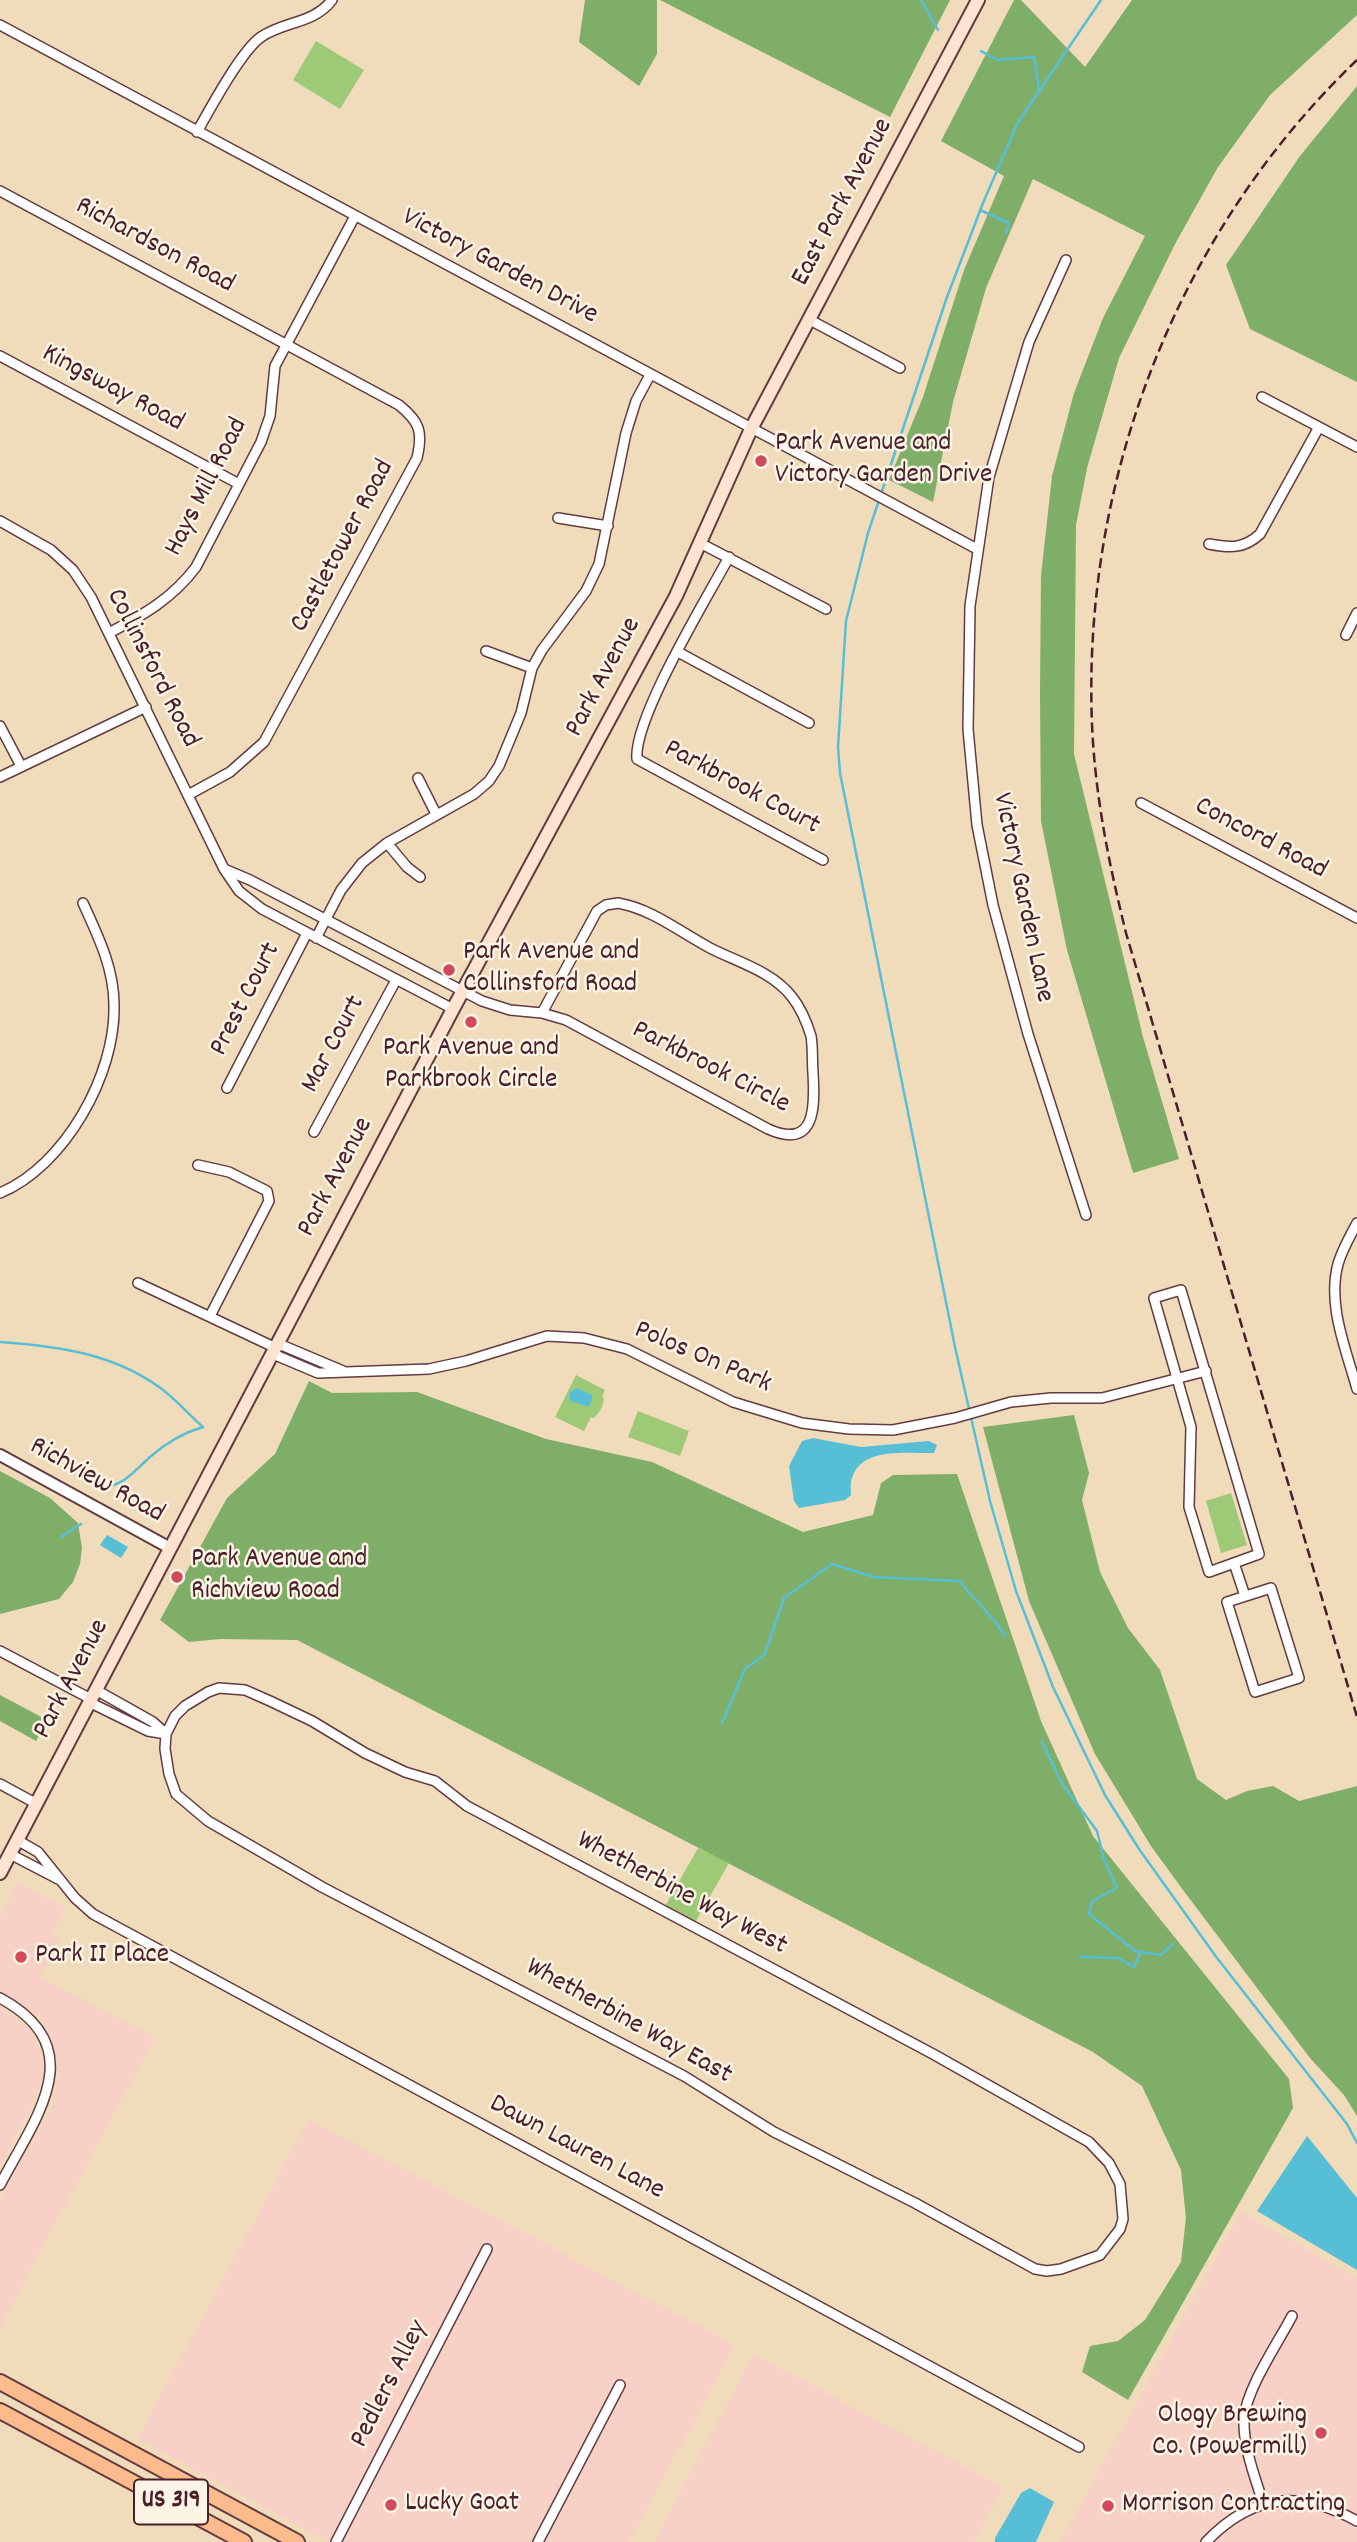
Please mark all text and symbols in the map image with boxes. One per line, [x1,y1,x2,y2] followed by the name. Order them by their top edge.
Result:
[786,113,902,293] street label: East Park Avenue
[69,191,239,303] street label: Richardson Road
[395,202,603,334] street label: Victory Garden Drive
[35,338,189,442] street label: Kingsway Road
[159,413,257,563] street label: Hays Mill Road
[775,428,992,494] place label: Park Avenue and Victory Garden Drive
[753,453,769,469] marker: Park Avenue and Victory Garden Drive
[284,455,404,639] street label: Castletower Road
[97,584,205,754] street label: Collinsford Road
[559,612,651,744] street label: Park Avenue
[657,734,825,844] street label: Parkbrook Court
[982,790,1060,1006] street label: Victory Garden Lane
[1188,791,1332,889] street label: Concord Road
[463,937,639,1003] place label: Park Avenue and Collinsford Road
[204,938,290,1062] street label: Prest Court
[441,962,457,978] marker: Park Avenue and Collinsford Road
[295,991,375,1099] street label: Mar Court
[463,1014,479,1030] marker: Park Avenue and Parkbrook Circle
[625,1015,795,1123] street label: Parkbrook Circle
[383,1033,559,1099] place label: Park Avenue and Parkbrook Circle
[291,1112,383,1244] street label: Park Avenue
[628,1315,776,1403] street label: Polos On Park
[23,1431,169,1533] street label: Richview Road
[191,1544,367,1610] place label: Park Avenue and Richview Road
[169,1569,185,1585] marker: Park Avenue and Richview Road
[27,1614,119,1746] street label: Park Avenue
[570,1825,792,1965] street label: Whetherbine Way West
[35,1940,169,1974] place label: Park II Place
[13,1949,29,1965] marker: Park II Place
[519,1952,737,2094] street label: Whetherbine Way East
[483,2089,669,2209] street label: Dawn Lauren Lane
[345,2316,437,2454] street label: Pedlers Alley
[1152,2400,1307,2466] place label: Ology Brewing Co. (Powermill)
[1313,2425,1329,2441] marker: Ology Brewing Co. (Powermill)
[134,2480,208,2524] road number: US 319
[405,2488,519,2522] place label: Lucky Goat
[1122,2489,1345,2523] place label: Morrison Contracting
[383,2497,399,2513] marker: Lucky Goat
[1100,2498,1116,2514] marker: Morrison Contracting

